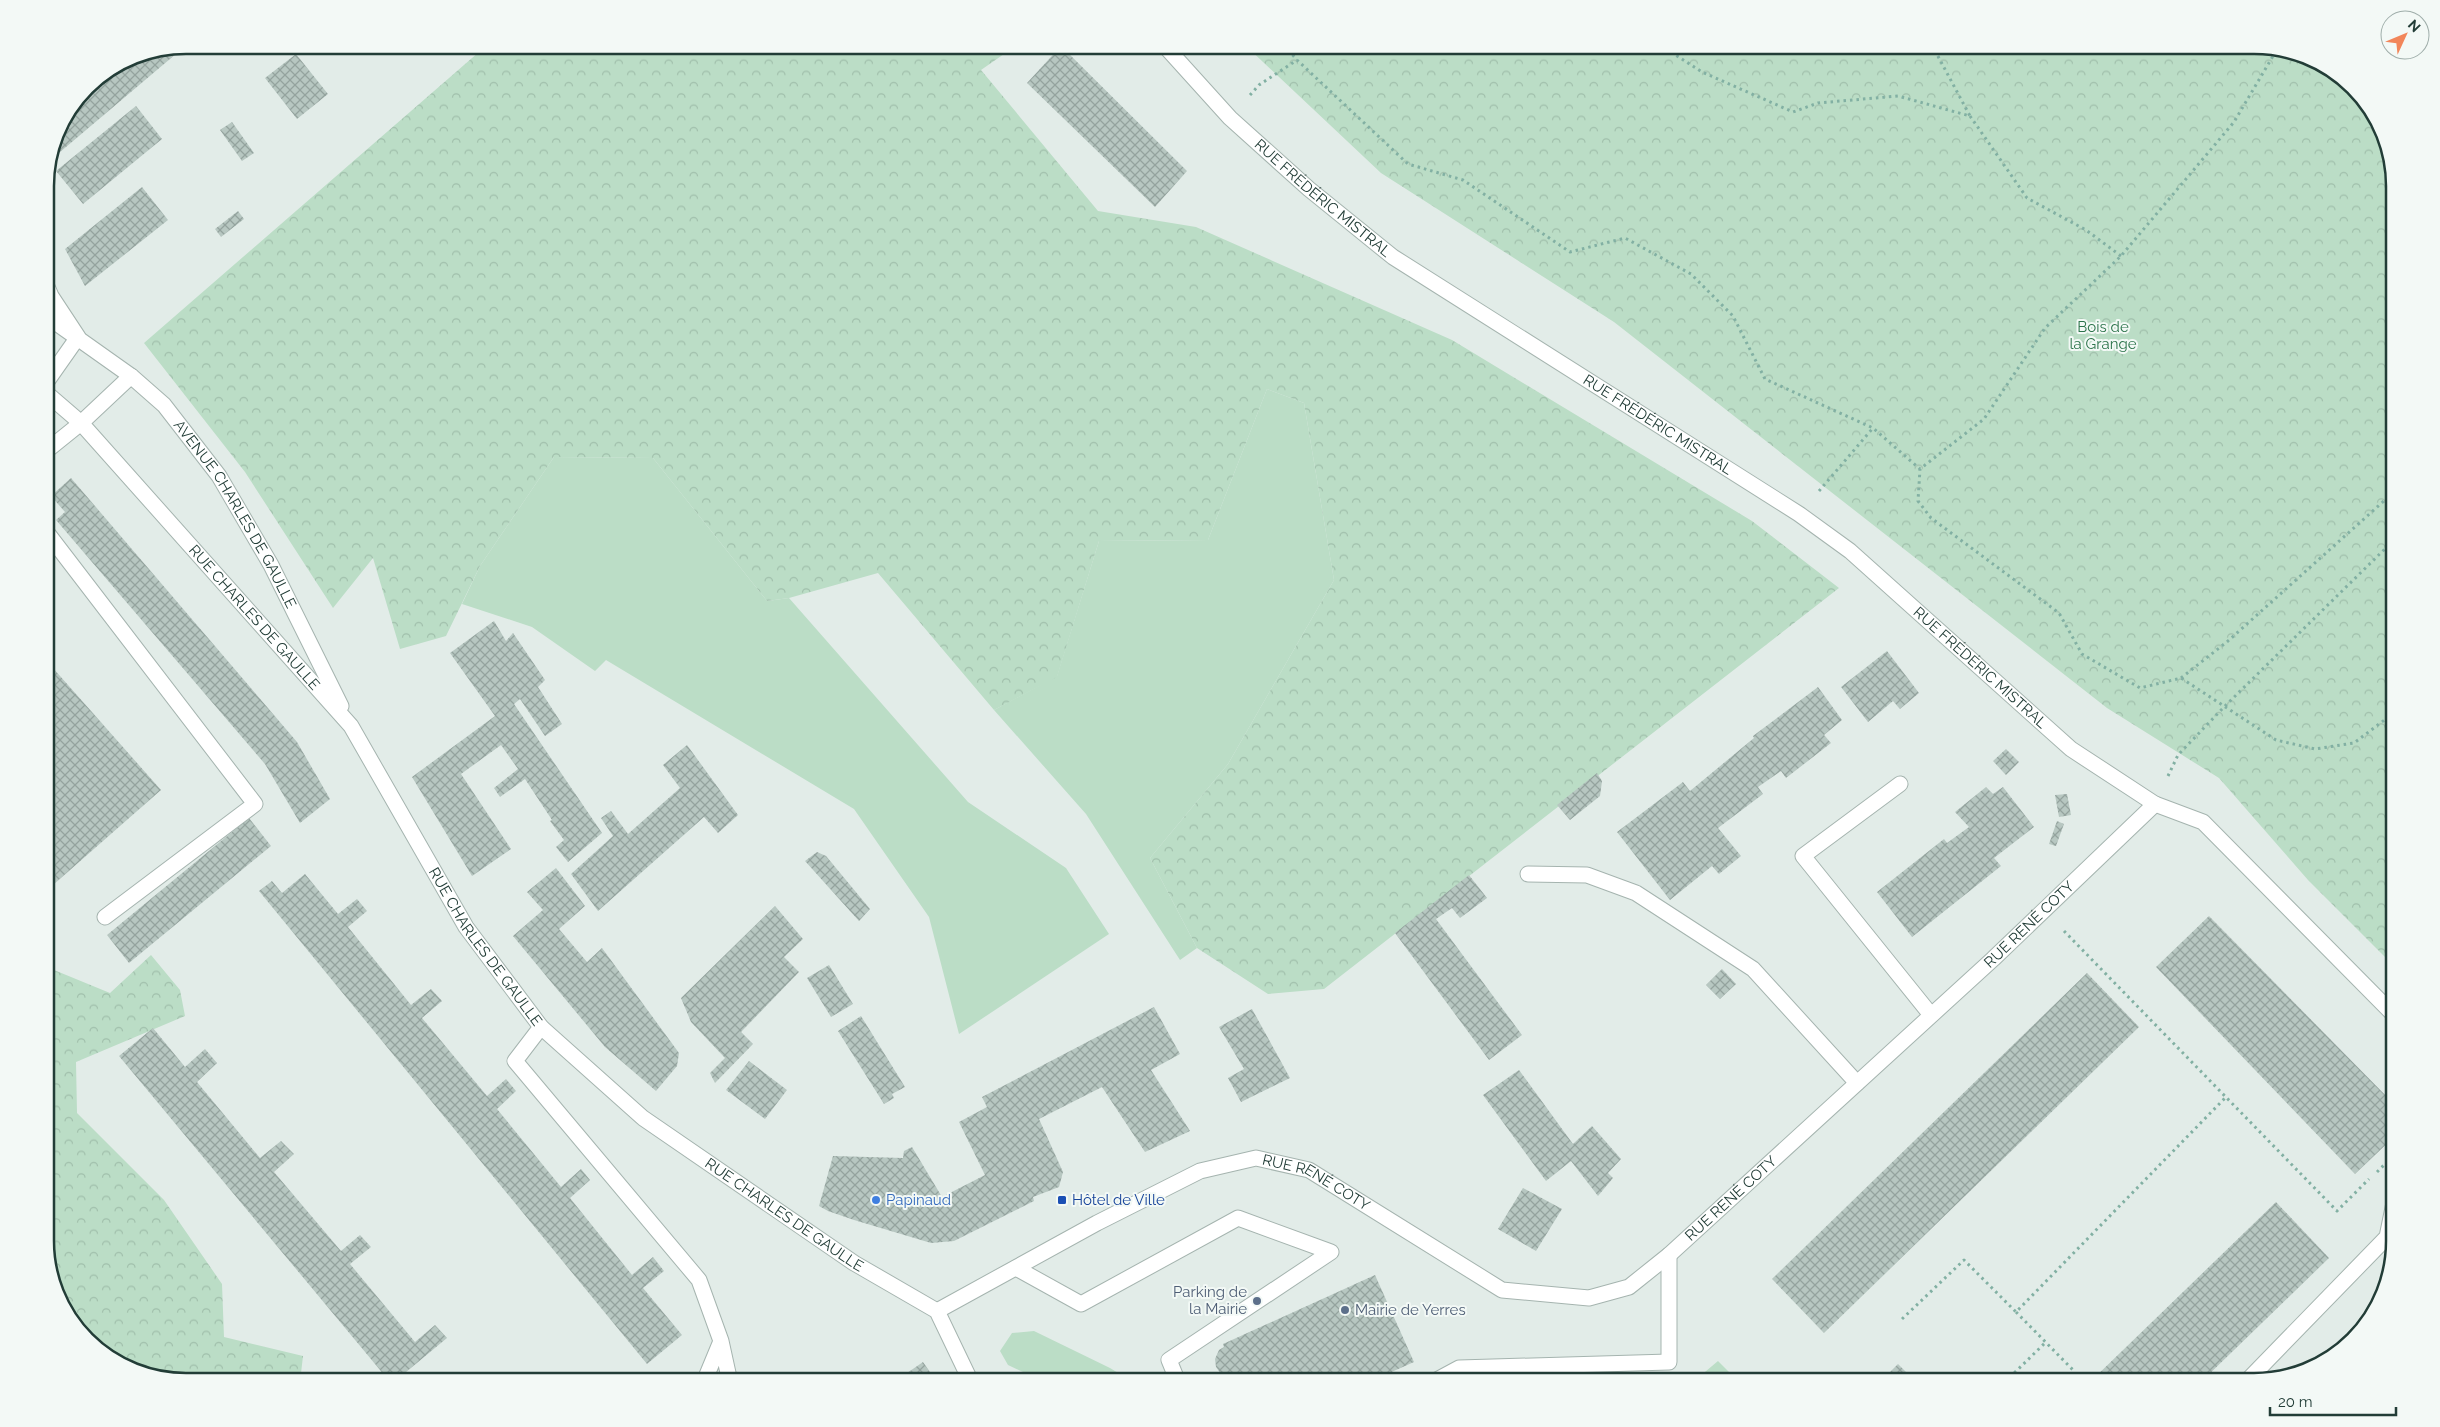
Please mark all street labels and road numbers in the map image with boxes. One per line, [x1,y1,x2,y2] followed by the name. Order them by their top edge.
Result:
[1251,135,1395,261] street label: RUE FRÉDÉRIC MISTRAL
[1580,371,1736,479] street label: RUE FRÉDÉRIC MISTRAL
[170,416,300,611] street label: AVENUE CHARLES DE GAULLE
[185,541,324,694] street label: RUE CHARLES DE GAULLE
[1910,603,2051,732] street label: RUE FRÉDÉRIC MISTRAL
[425,864,546,1029] street label: RUE CHARLES DE GAULLE
[1980,877,2078,972] street label: RUE RENÉ COTY
[1261,1151,1373,1215] street label: RUE RENÉ COTY
[1681,1152,1781,1245] street label: RUE RENÉ COTY
[702,1154,867,1276] street label: RUE CHARLES DE GAULLE

